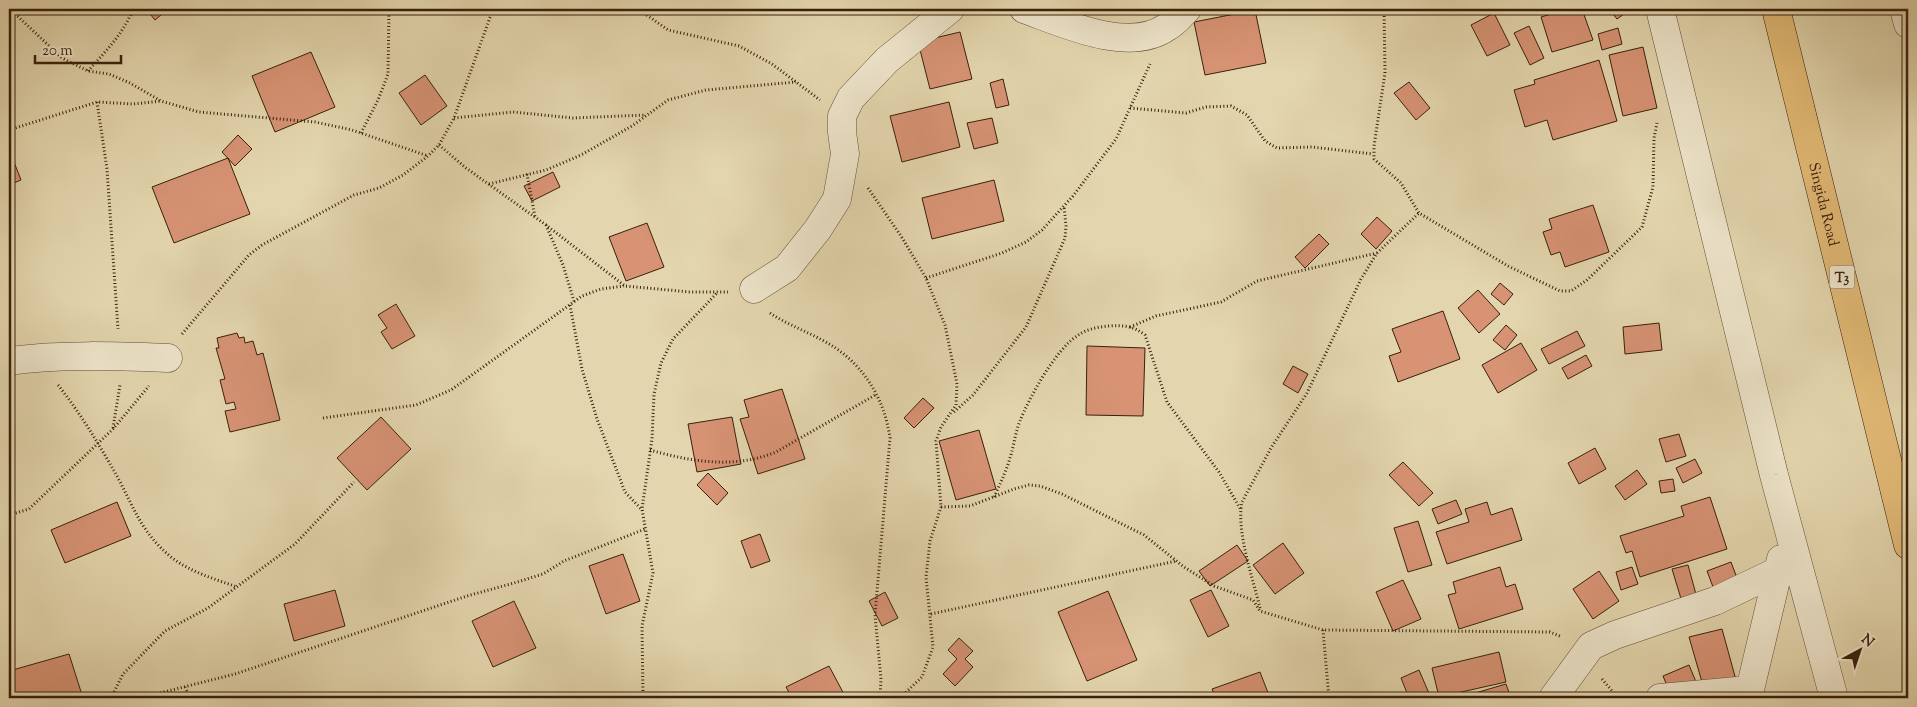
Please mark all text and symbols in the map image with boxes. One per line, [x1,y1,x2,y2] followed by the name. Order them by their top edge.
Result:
[35,32,121,64] scale bar
[42,41,73,62] text: 20 m
[1802,160,1843,249] street label: Singida Road
[1830,266,1854,288] road number: T3
[1834,624,1884,674] north arrow
[1856,630,1878,653] text: N

